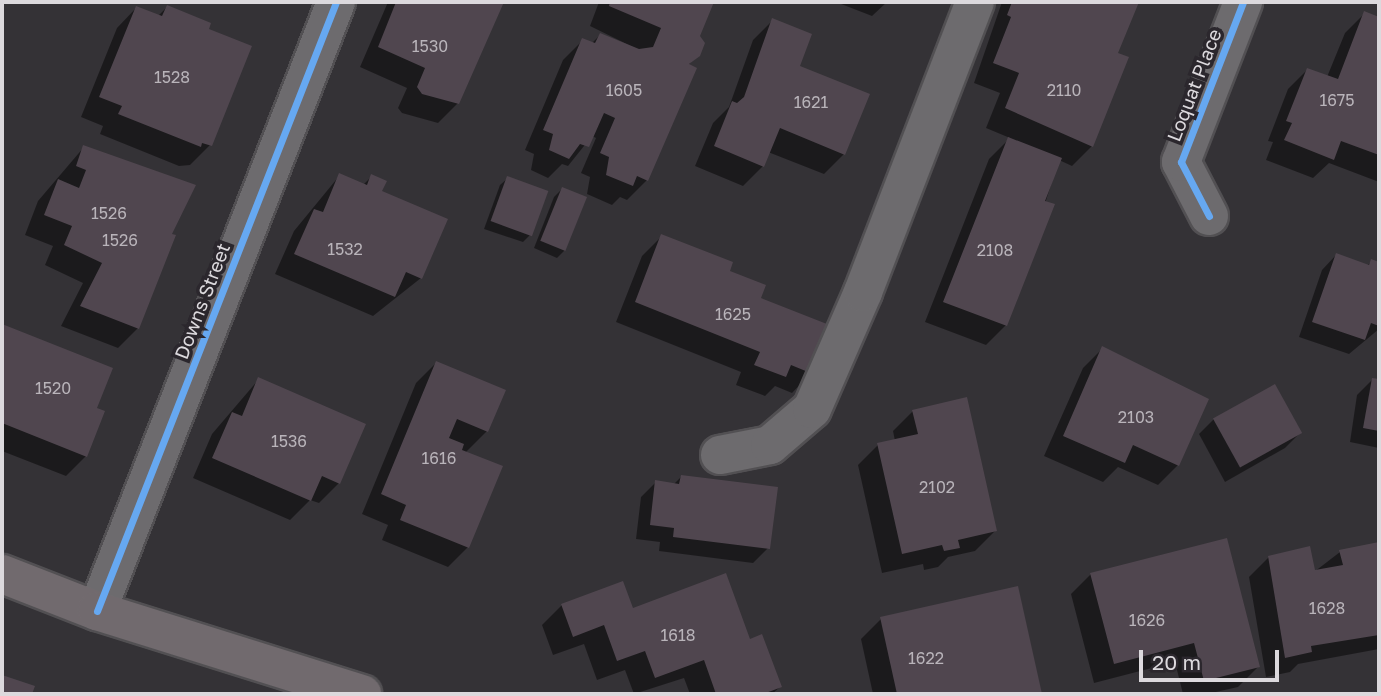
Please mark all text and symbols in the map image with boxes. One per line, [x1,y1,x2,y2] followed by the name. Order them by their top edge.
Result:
[1162,25,1226,145] street label: Loquat Place
[412,36,448,56] house number: 1530
[154,67,190,87] house number: 1528
[606,80,642,100] house number: 1605
[1047,80,1081,100] house number: 2110
[1319,90,1355,110] house number: 1675
[794,92,828,112] house number: 1621
[91,203,127,223] house number: 1526
[102,230,138,250] house number: 1526
[327,239,363,259] house number: 1532
[169,240,235,362] street label: Downs Street
[977,240,1013,260] house number: 2108
[715,304,751,324] house number: 1625
[35,378,71,398] house number: 1520
[1118,407,1154,427] house number: 2103
[271,431,307,451] house number: 1536
[422,448,456,468] house number: 1616
[919,477,955,497] house number: 2102
[1309,598,1345,618] house number: 1628
[1129,610,1165,630] house number: 1626
[661,625,695,645] house number: 1618
[1143,636,1283,680] scale bar
[908,648,944,668] house number: 1622
[1152,649,1201,675] text: 20 m

